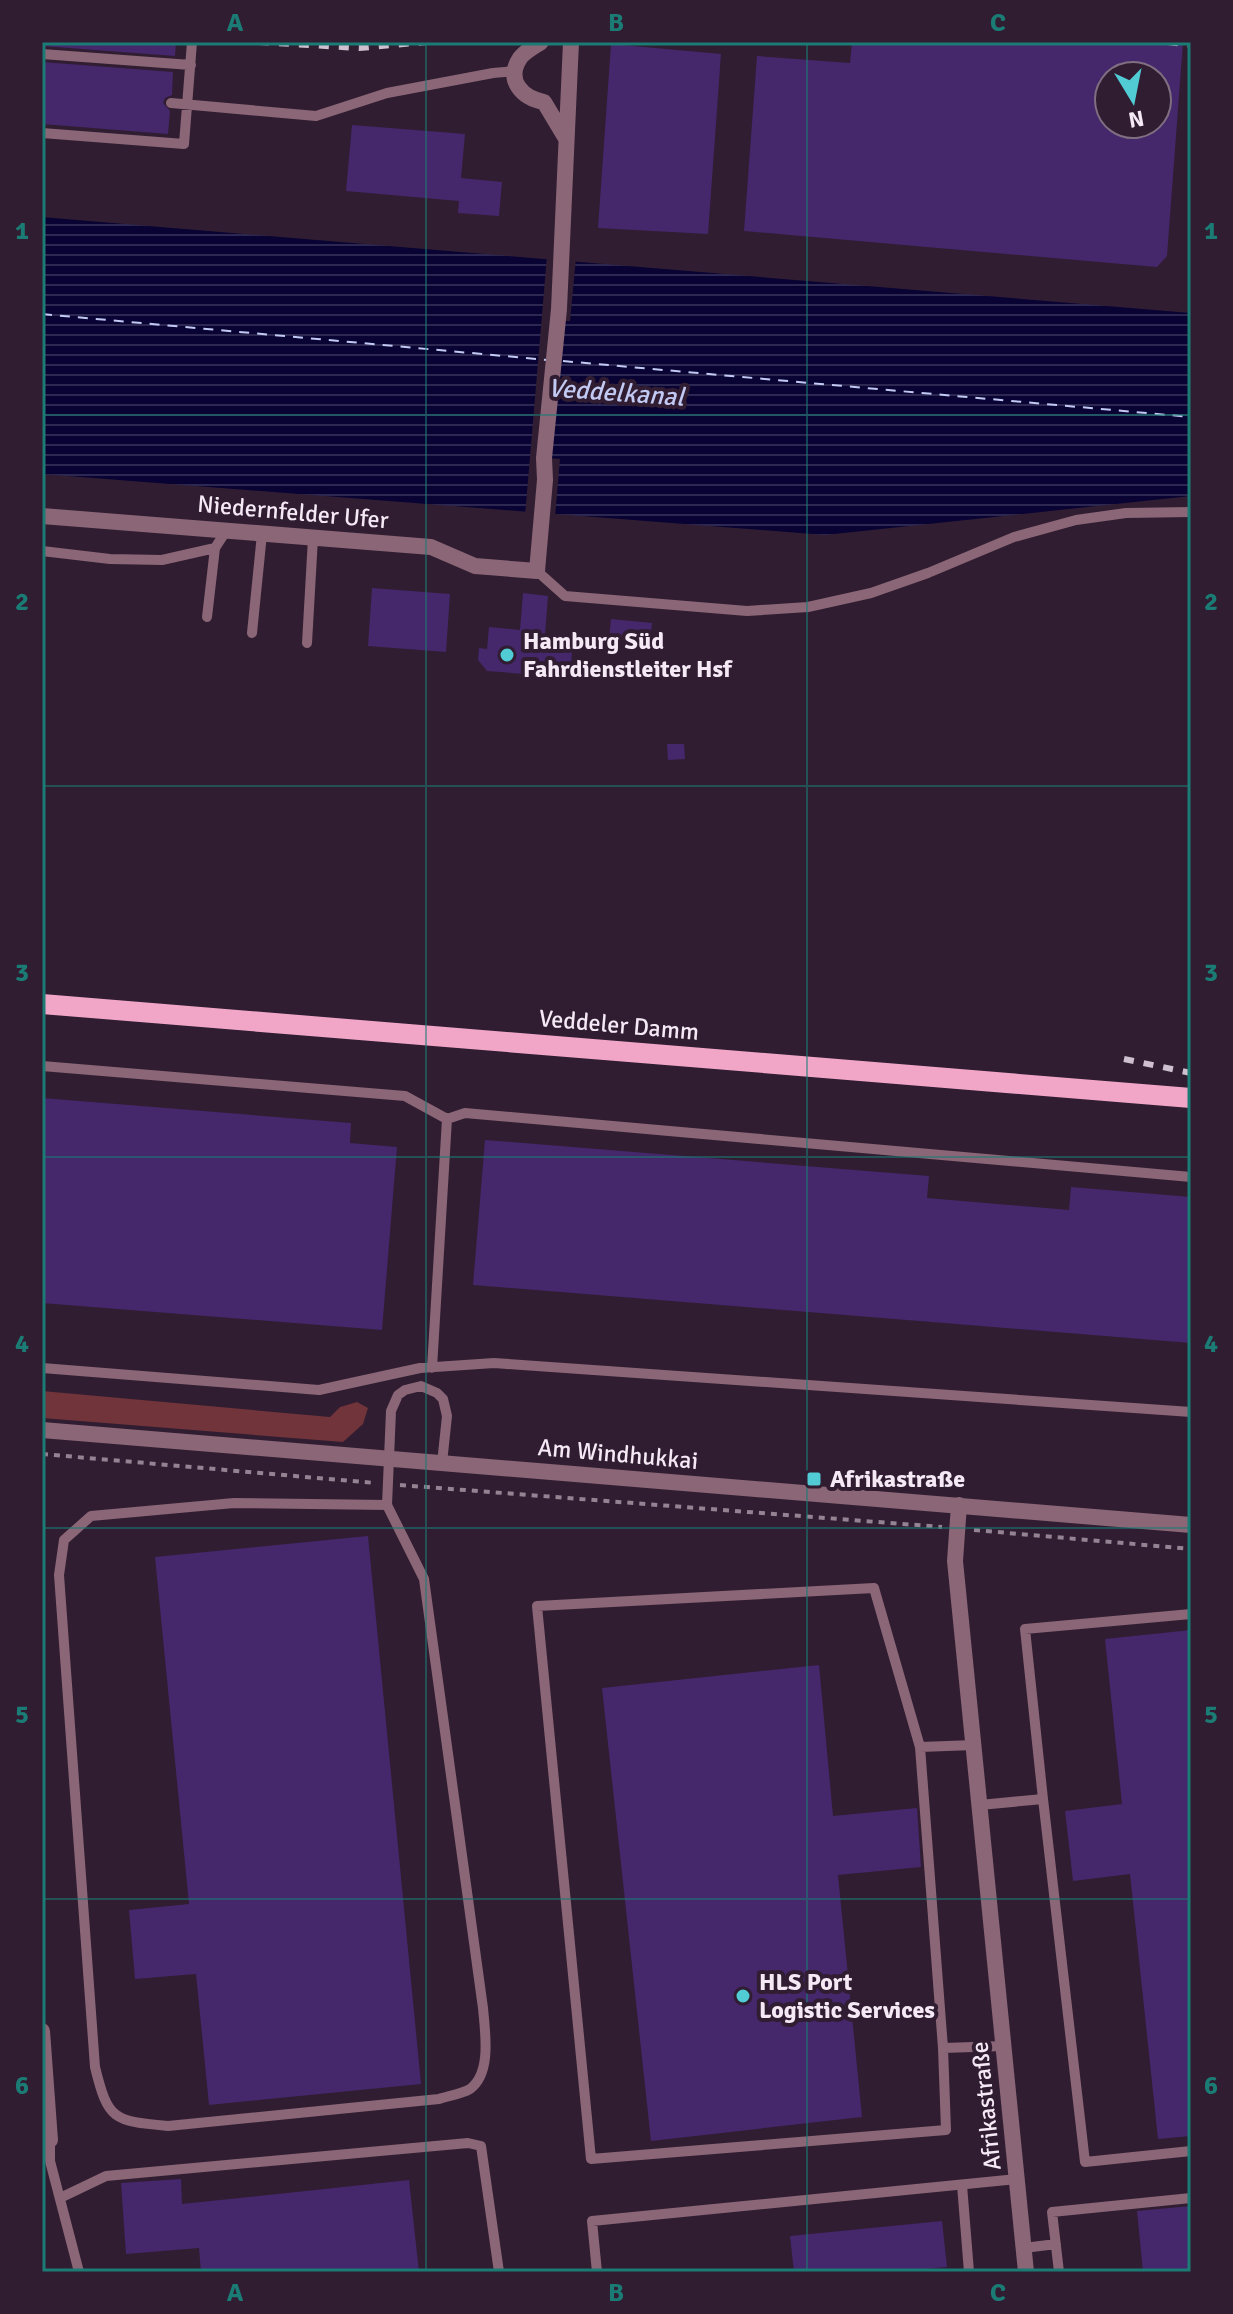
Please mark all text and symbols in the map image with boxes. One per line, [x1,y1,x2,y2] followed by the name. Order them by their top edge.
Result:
[227,7,244,39] text: A
[608,7,624,39] text: B
[990,7,1006,39] text: C
[1093,60,1173,140] north arrow
[1127,105,1146,134] text: N
[15,215,29,247] text: 1
[1204,215,1218,247] text: 1
[547,372,687,414] water label: Veddelkanal
[196,489,390,535] street label: Niedernfelder Ufer
[15,586,29,618] text: 2
[1204,586,1218,618] text: 2
[523,626,733,684] place label: Hamburg Süd Fahrdienstleiter Hsf
[498,646,516,664] marker: Hamburg Süd Fahrdienstleiter Hsf
[15,957,29,989] text: 3
[1204,957,1218,989] text: 3
[538,1003,700,1047] street label: Veddeler Damm
[15,1328,29,1360] text: 4
[1204,1328,1218,1360] text: 4
[537,1432,699,1476] street label: Am Windhukkai
[830,1464,965,1494] place label: Afrikastraße
[805,1470,823,1488] marker: Afrikastraße
[15,1699,29,1731] text: 5
[1204,1699,1218,1731] text: 5
[759,1967,935,2025] place label: HLS Port Logistic Services
[734,1987,752,2005] marker: HLS Port Logistic Services
[964,2040,1008,2172] street label: Afrikastraße
[15,2070,29,2102] text: 6
[1204,2070,1218,2102] text: 6
[227,2277,244,2309] text: A
[608,2277,624,2309] text: B
[990,2277,1006,2309] text: C

